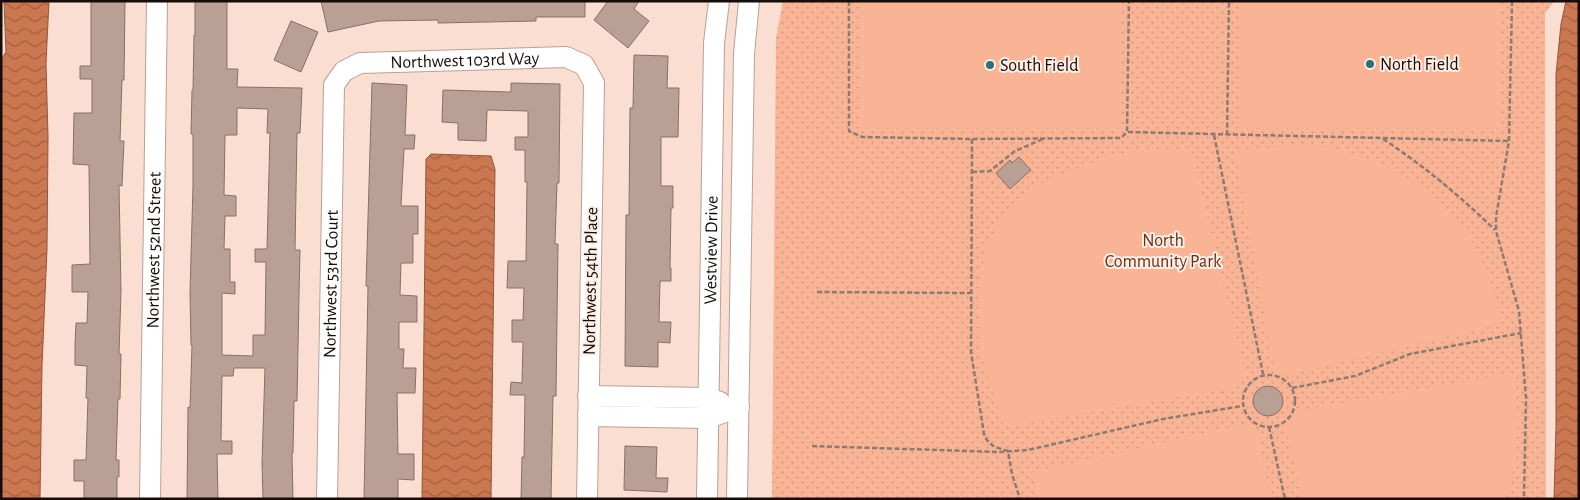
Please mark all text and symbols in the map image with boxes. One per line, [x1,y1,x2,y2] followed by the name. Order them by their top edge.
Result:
[390,50,540,72] street label: Northwest 103rd Way
[1380,56,1459,74] place label: North Field
[1000,57,1078,75] place label: South Field
[1364,58,1376,70] marker: North Field
[984,59,996,71] marker: South Field
[144,171,165,328] street label: Northwest 52nd Street
[702,195,722,305] street label: Westview Drive
[581,207,601,355] street label: Northwest 54th Place
[321,209,342,358] street label: Northwest 53rd Court
[1105,232,1222,271] park label: North Community Park

